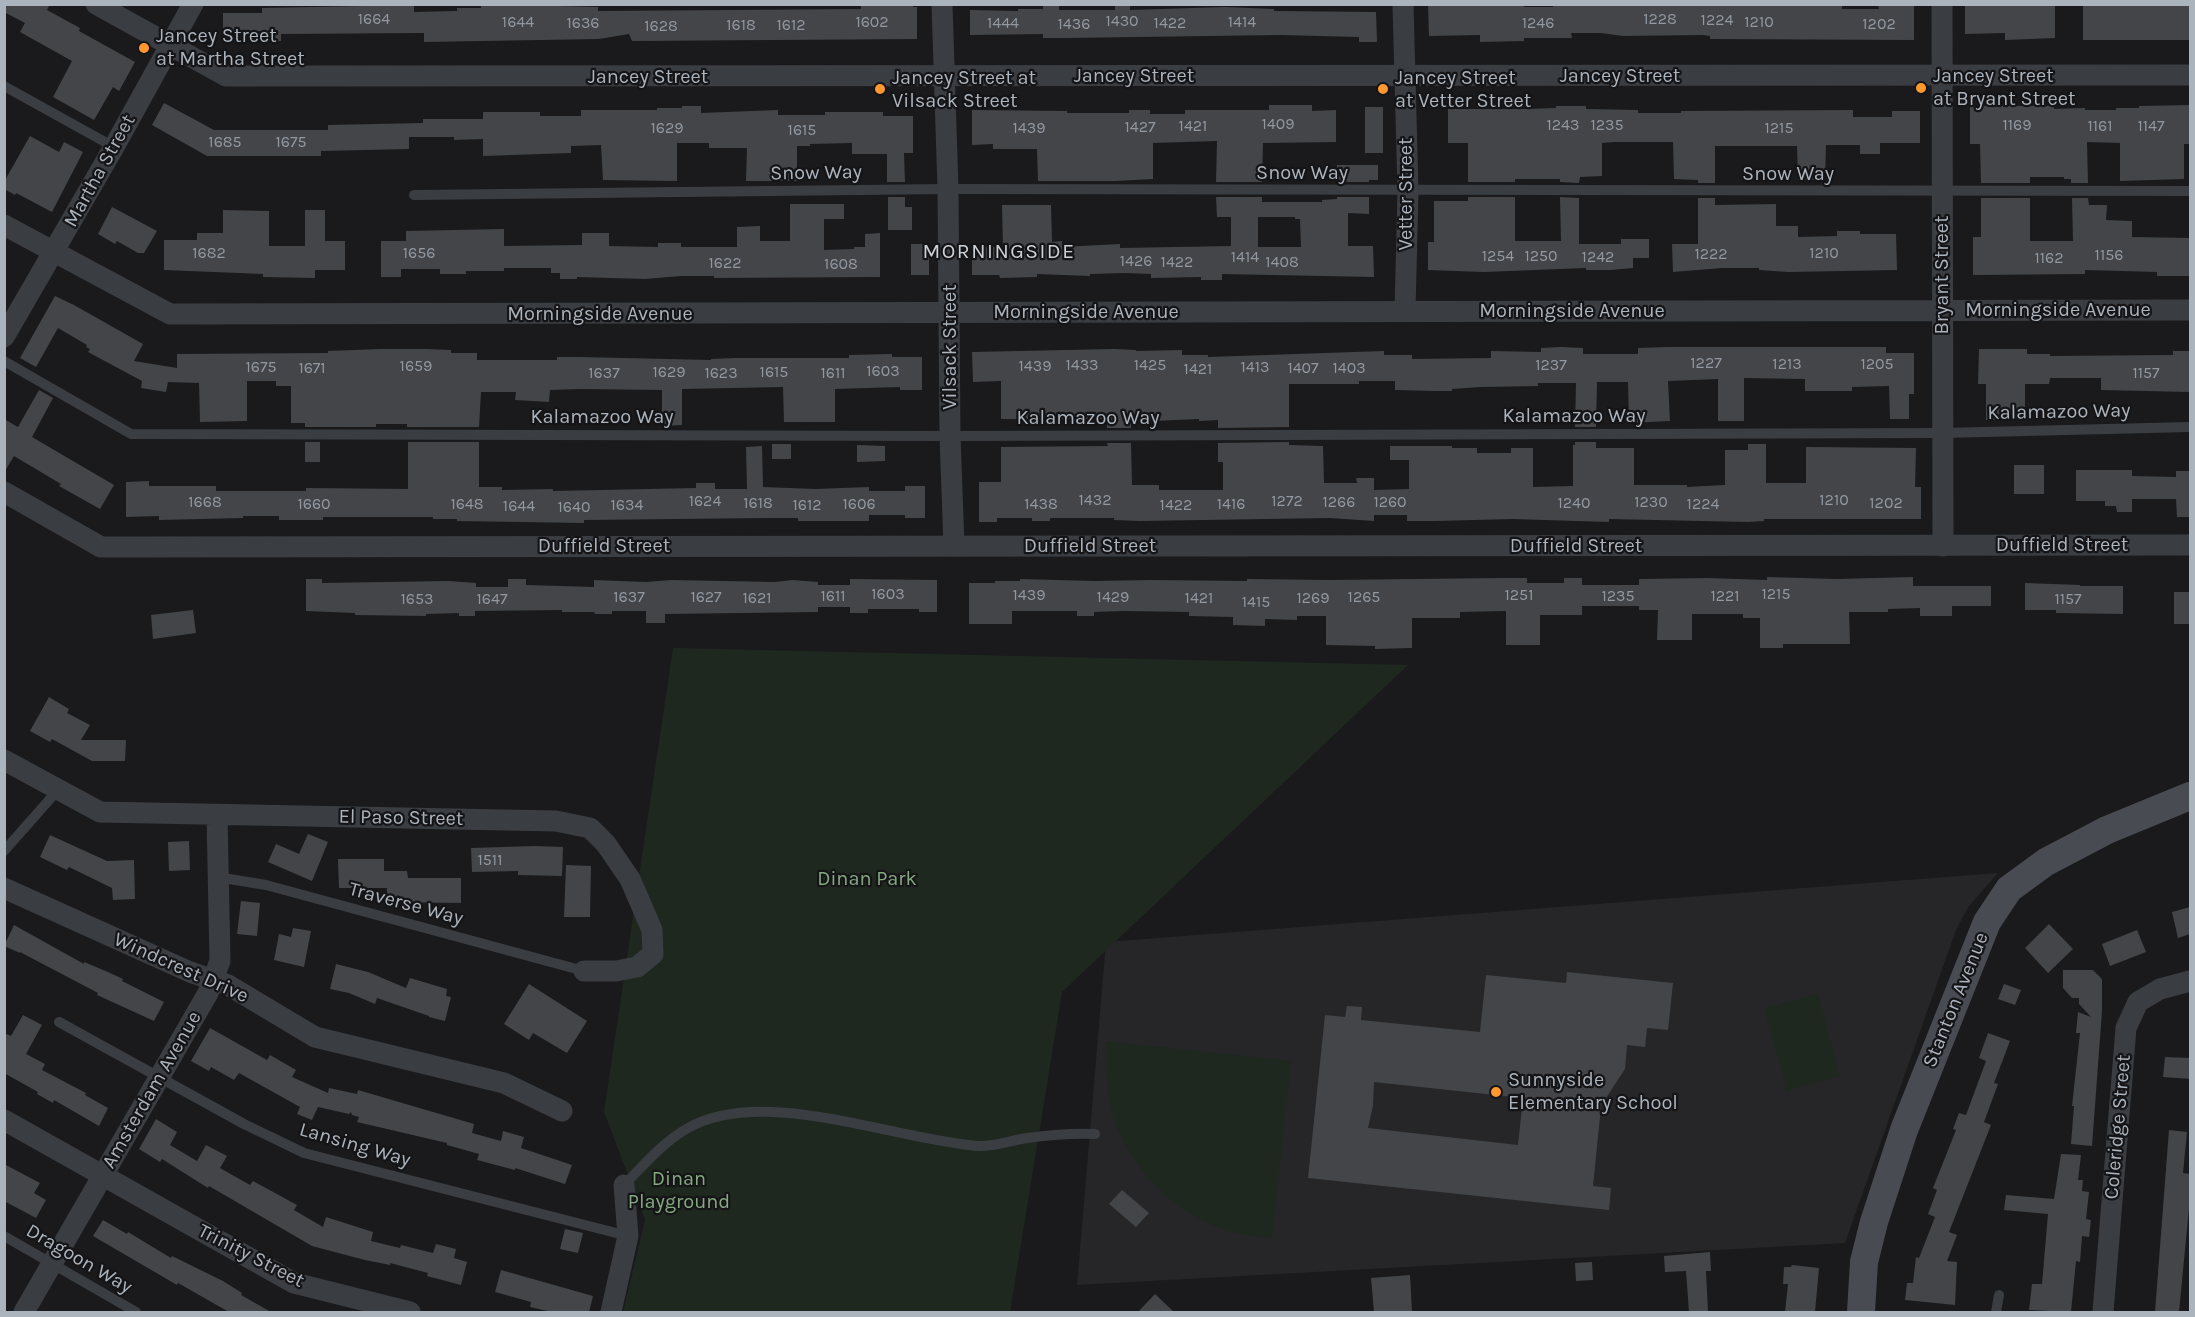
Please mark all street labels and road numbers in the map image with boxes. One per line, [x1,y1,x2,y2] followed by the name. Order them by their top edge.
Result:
[1074,64,1194,88] street label: Jancey Street
[1560,64,1680,88] street label: Jancey Street
[588,65,708,89] street label: Jancey Street
[59,110,141,232] street label: Martha Street
[1394,137,1418,251] street label: Vetter Street
[770,160,862,186] street label: Snow Way
[1256,161,1348,185] street label: Snow Way
[1742,162,1834,186] street label: Snow Way
[1930,215,1954,335] street label: Bryant Street
[938,284,962,410] street label: Vilsack Street
[1965,298,2151,322] street label: Morningside Avenue
[1479,299,1665,323] street label: Morningside Avenue
[993,300,1179,324] street label: Morningside Avenue
[507,302,693,326] street label: Morningside Avenue
[1987,399,2131,425] street label: Kalamazoo Way
[1502,404,1646,428] street label: Kalamazoo Way
[530,405,674,429] street label: Kalamazoo Way
[1016,406,1160,430] street label: Kalamazoo Way
[1996,533,2128,557] street label: Duffield Street
[538,534,670,558] street label: Duffield Street
[1024,534,1156,558] street label: Duffield Street
[1510,534,1642,558] street label: Duffield Street
[338,805,464,831] street label: El Paso Street
[346,877,466,931] street label: Traverse Way
[110,928,252,1008] street label: Windcrest Drive
[1918,929,1994,1071] street label: Stanton Avenue
[97,1007,207,1173] street label: Amsterdam Avenue
[2100,1054,2136,1200] street label: Coleridge Street
[297,1118,413,1172] street label: Lansing Way
[21,1219,137,1299] street label: Dragoon Way
[194,1219,308,1293] street label: Trinity Street

